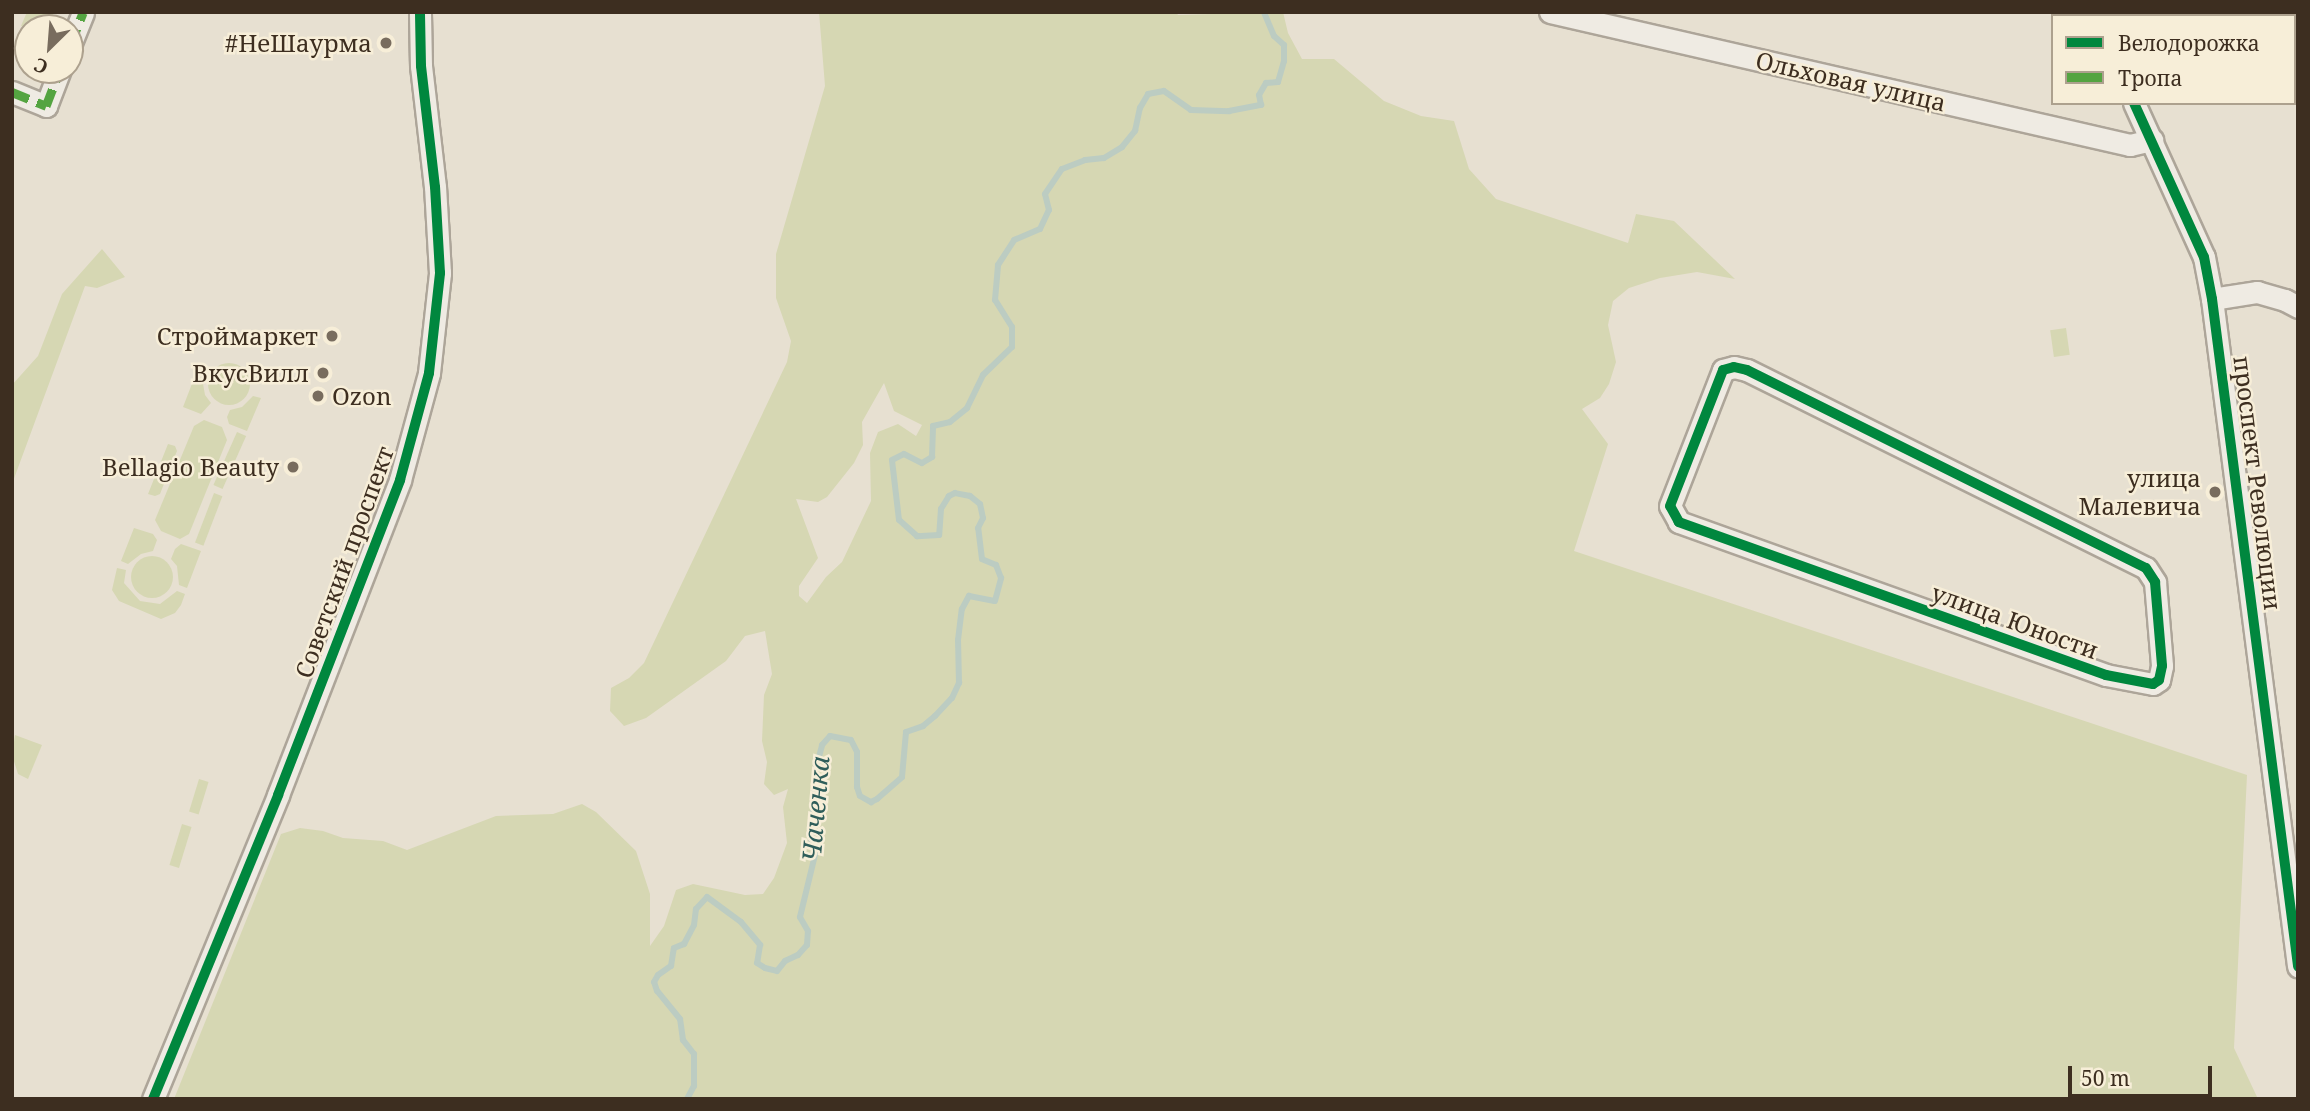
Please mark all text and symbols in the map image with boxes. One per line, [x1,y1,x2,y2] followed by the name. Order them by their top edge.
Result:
[14,14,84,84] north arrow
[2051,14,2296,105] legend
[225,29,372,57] place label: #НеШаурма
[2118,29,2260,57] text: Велодорожка
[378,35,394,51] marker: #НеШаурма
[1753,45,1949,117] street label: Ольховая улица
[30,52,52,81] text: С
[2118,64,2182,92] text: Тропа
[157,322,318,350] place label: Строймаркет
[324,328,340,344] marker: Строймаркет
[2228,354,2288,612] street label: проспект Революции
[192,359,309,387] place label: ВкусВилл
[315,365,331,381] marker: ВкусВилл
[332,382,391,410] place label: Ozon
[310,388,326,404] marker: Ozon
[289,442,399,682] street label: Советский проспект
[102,453,279,481] place label: Bellagio Beauty
[285,459,301,475] marker: Bellagio Beauty
[2079,464,2201,520] place label: улица Малевича
[2207,484,2223,500] marker: улица Малевича
[1928,577,2102,665] street label: улица Юности
[796,755,836,863] water label: Чаченка
[2072,1052,2216,1096] scale bar
[2081,1064,2130,1092] text: 50 m

